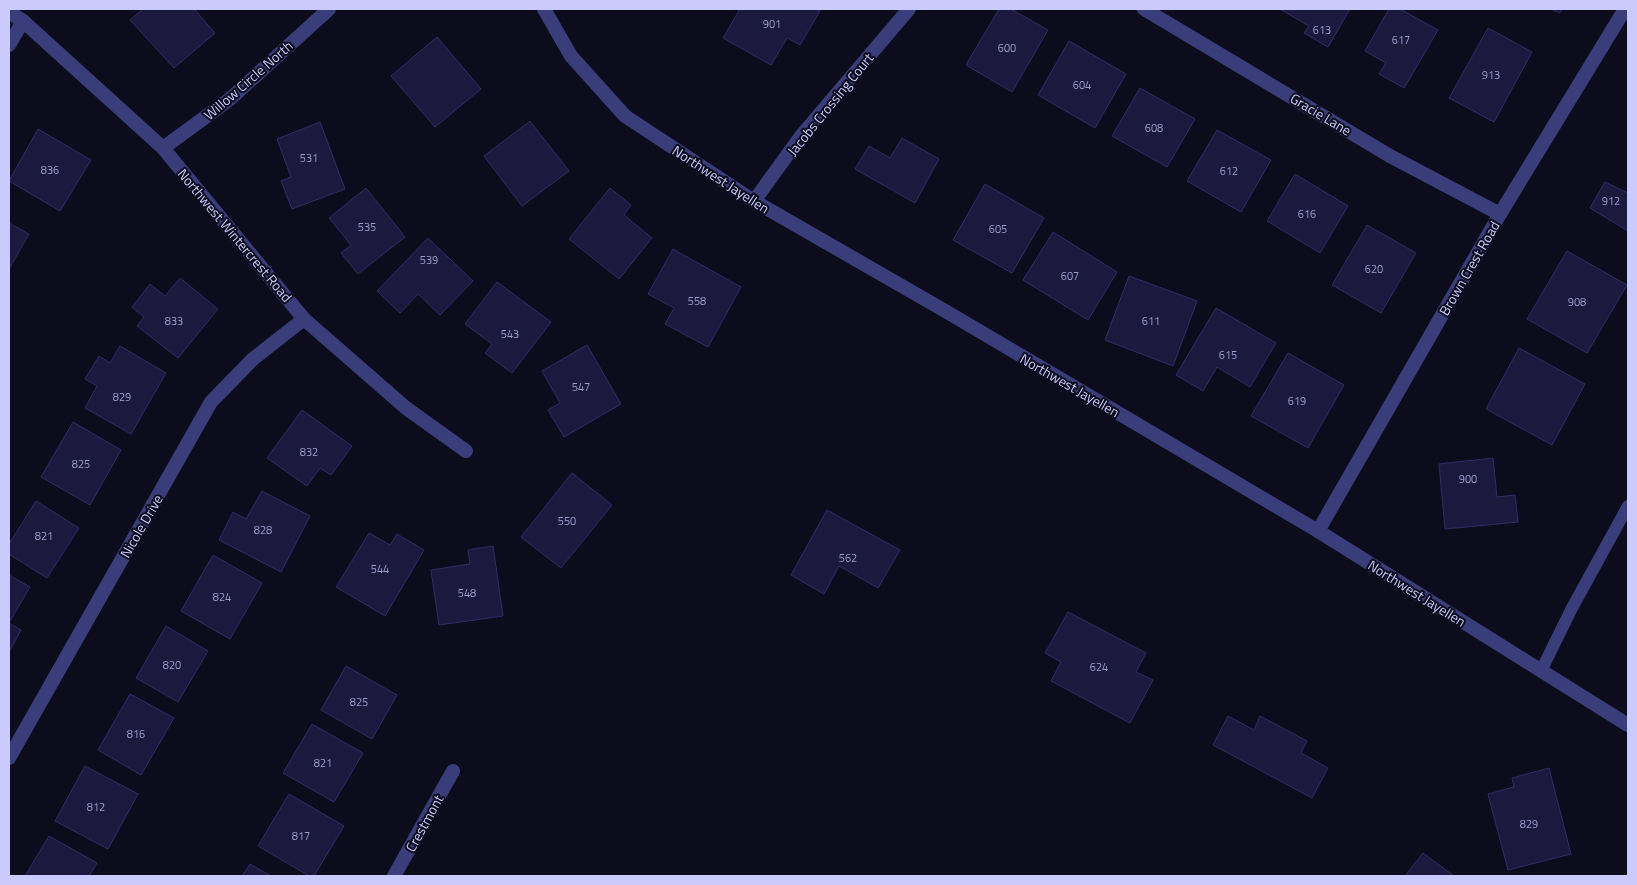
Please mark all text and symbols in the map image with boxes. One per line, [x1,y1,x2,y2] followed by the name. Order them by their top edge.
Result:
[763,16,781,32] house number: 901
[1313,22,1331,38] house number: 613
[1392,32,1410,48] house number: 617
[199,35,297,125] street label: Willow Circle North
[998,40,1016,56] house number: 600
[782,48,878,160] street label: Jacobs Crossing Court
[1482,67,1500,83] house number: 913
[1073,77,1091,93] house number: 604
[1286,87,1356,141] street label: Gracie Lane
[1145,120,1163,136] house number: 608
[668,140,774,218] street label: Northwest Jayellen
[300,150,318,166] house number: 531
[41,162,59,178] house number: 836
[1220,163,1238,179] house number: 612
[173,164,297,306] street label: Northwest Wintercrest Road
[1602,193,1620,209] house number: 912
[1298,206,1316,222] house number: 616
[1433,217,1505,319] street label: Brown Crest Road
[358,219,376,235] house number: 535
[989,221,1007,237] house number: 605
[420,252,438,268] house number: 539
[1365,261,1383,277] house number: 620
[1061,268,1079,284] house number: 607
[688,293,706,309] house number: 558
[1568,294,1586,310] house number: 908
[165,313,183,329] house number: 833
[1142,313,1160,329] house number: 611
[501,326,519,342] house number: 543
[1219,347,1237,363] house number: 615
[1016,348,1124,422] street label: Northwest Jayellen
[572,379,590,395] house number: 547
[113,389,131,405] house number: 829
[1288,393,1306,409] house number: 619
[300,444,318,460] house number: 832
[72,456,90,472] house number: 825
[1459,471,1477,487] house number: 900
[114,490,168,562] street label: Nicole Drive
[558,513,576,529] house number: 550
[254,522,272,538] house number: 828
[35,528,53,544] house number: 821
[839,550,857,566] house number: 562
[1364,554,1470,632] street label: Northwest Jayellen
[371,561,389,577] house number: 544
[458,585,476,601] house number: 548
[213,589,231,605] house number: 824
[163,657,181,673] house number: 820
[1090,659,1108,675] house number: 624
[350,694,368,710] house number: 825
[127,726,145,742] house number: 816
[314,755,332,771] house number: 821
[400,791,448,855] street label: Crestmont
[87,799,105,815] house number: 812
[1520,816,1538,832] house number: 829
[292,828,310,844] house number: 817

